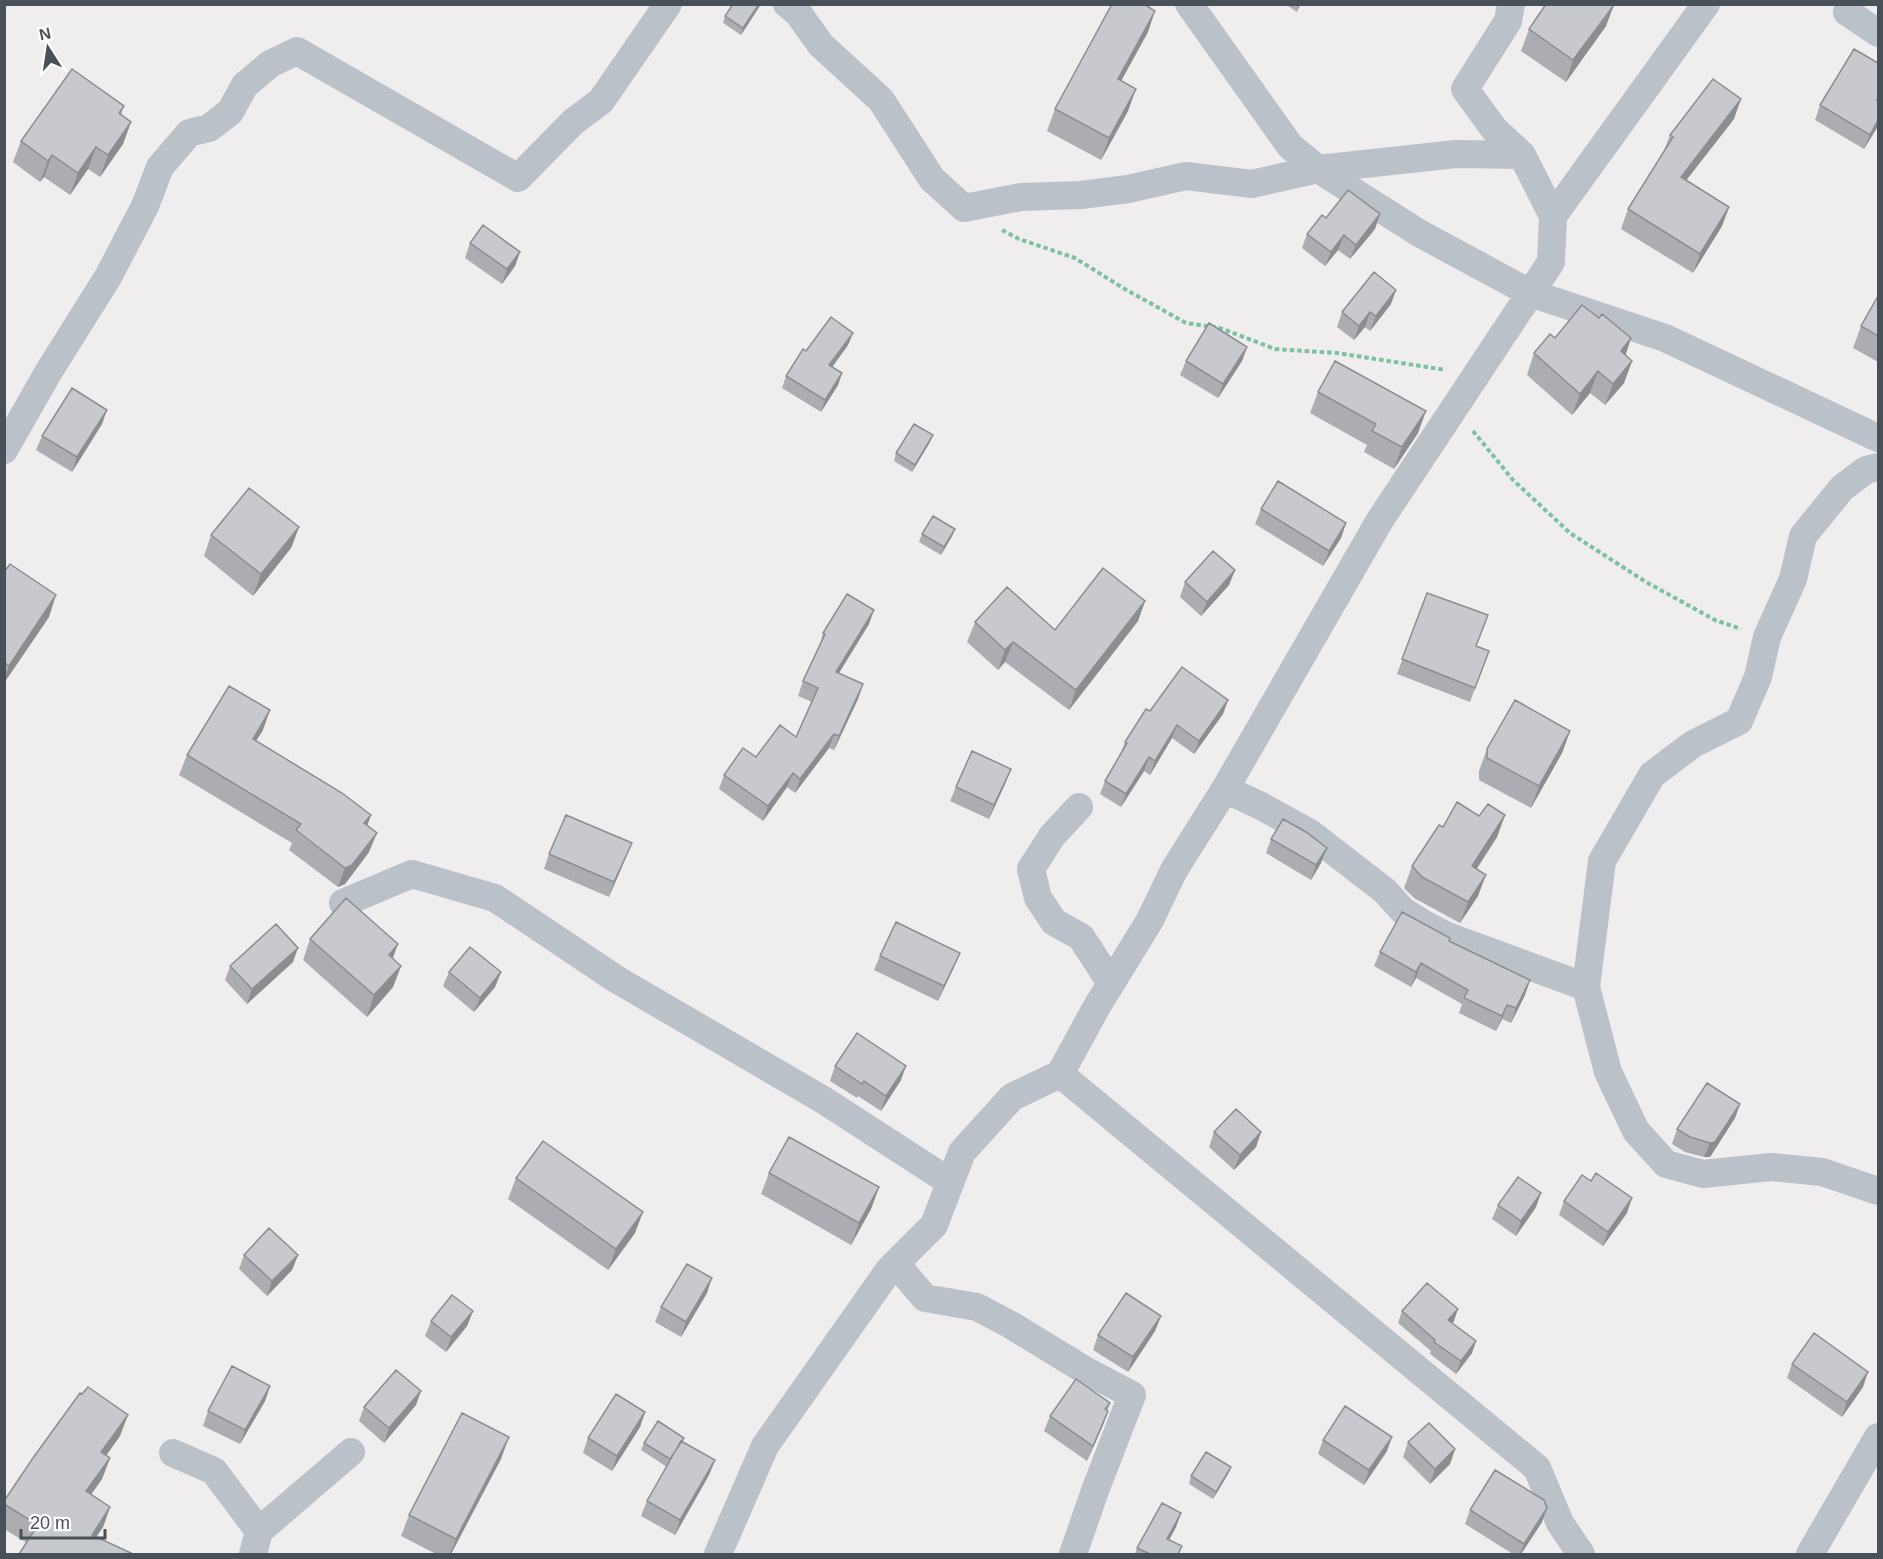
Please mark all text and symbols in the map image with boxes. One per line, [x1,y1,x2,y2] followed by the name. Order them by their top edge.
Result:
[18,18,78,78] north arrow
[38,24,52,43] text: N
[21,1502,105,1540] scale bar
[30,1513,70,1533] text: 20 m

